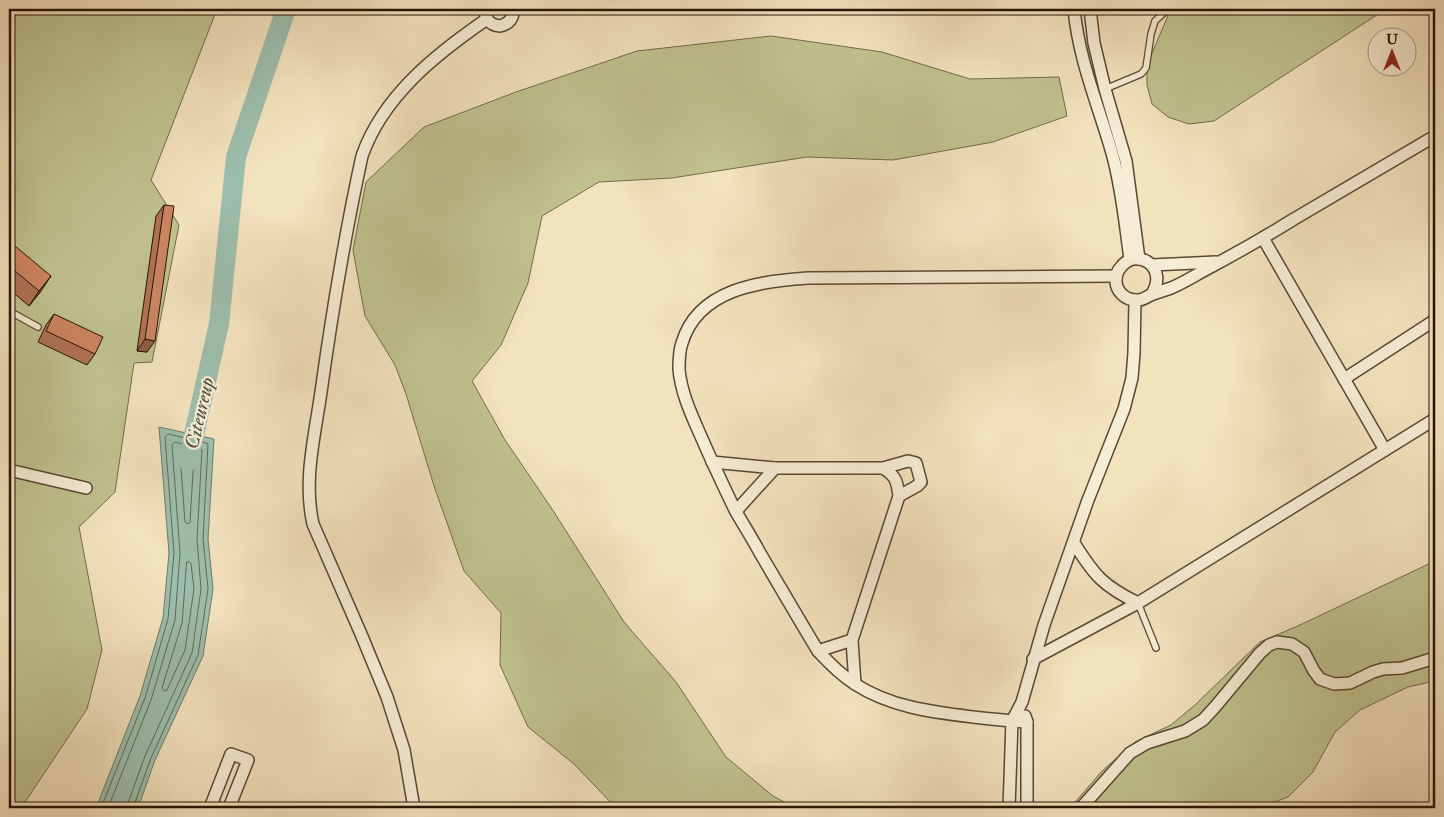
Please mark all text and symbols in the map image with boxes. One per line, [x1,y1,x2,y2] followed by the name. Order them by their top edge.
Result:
[1366,28,1416,78] north arrow
[1386,31,1398,48] text: U
[179,374,220,452] water label: Citeureup

